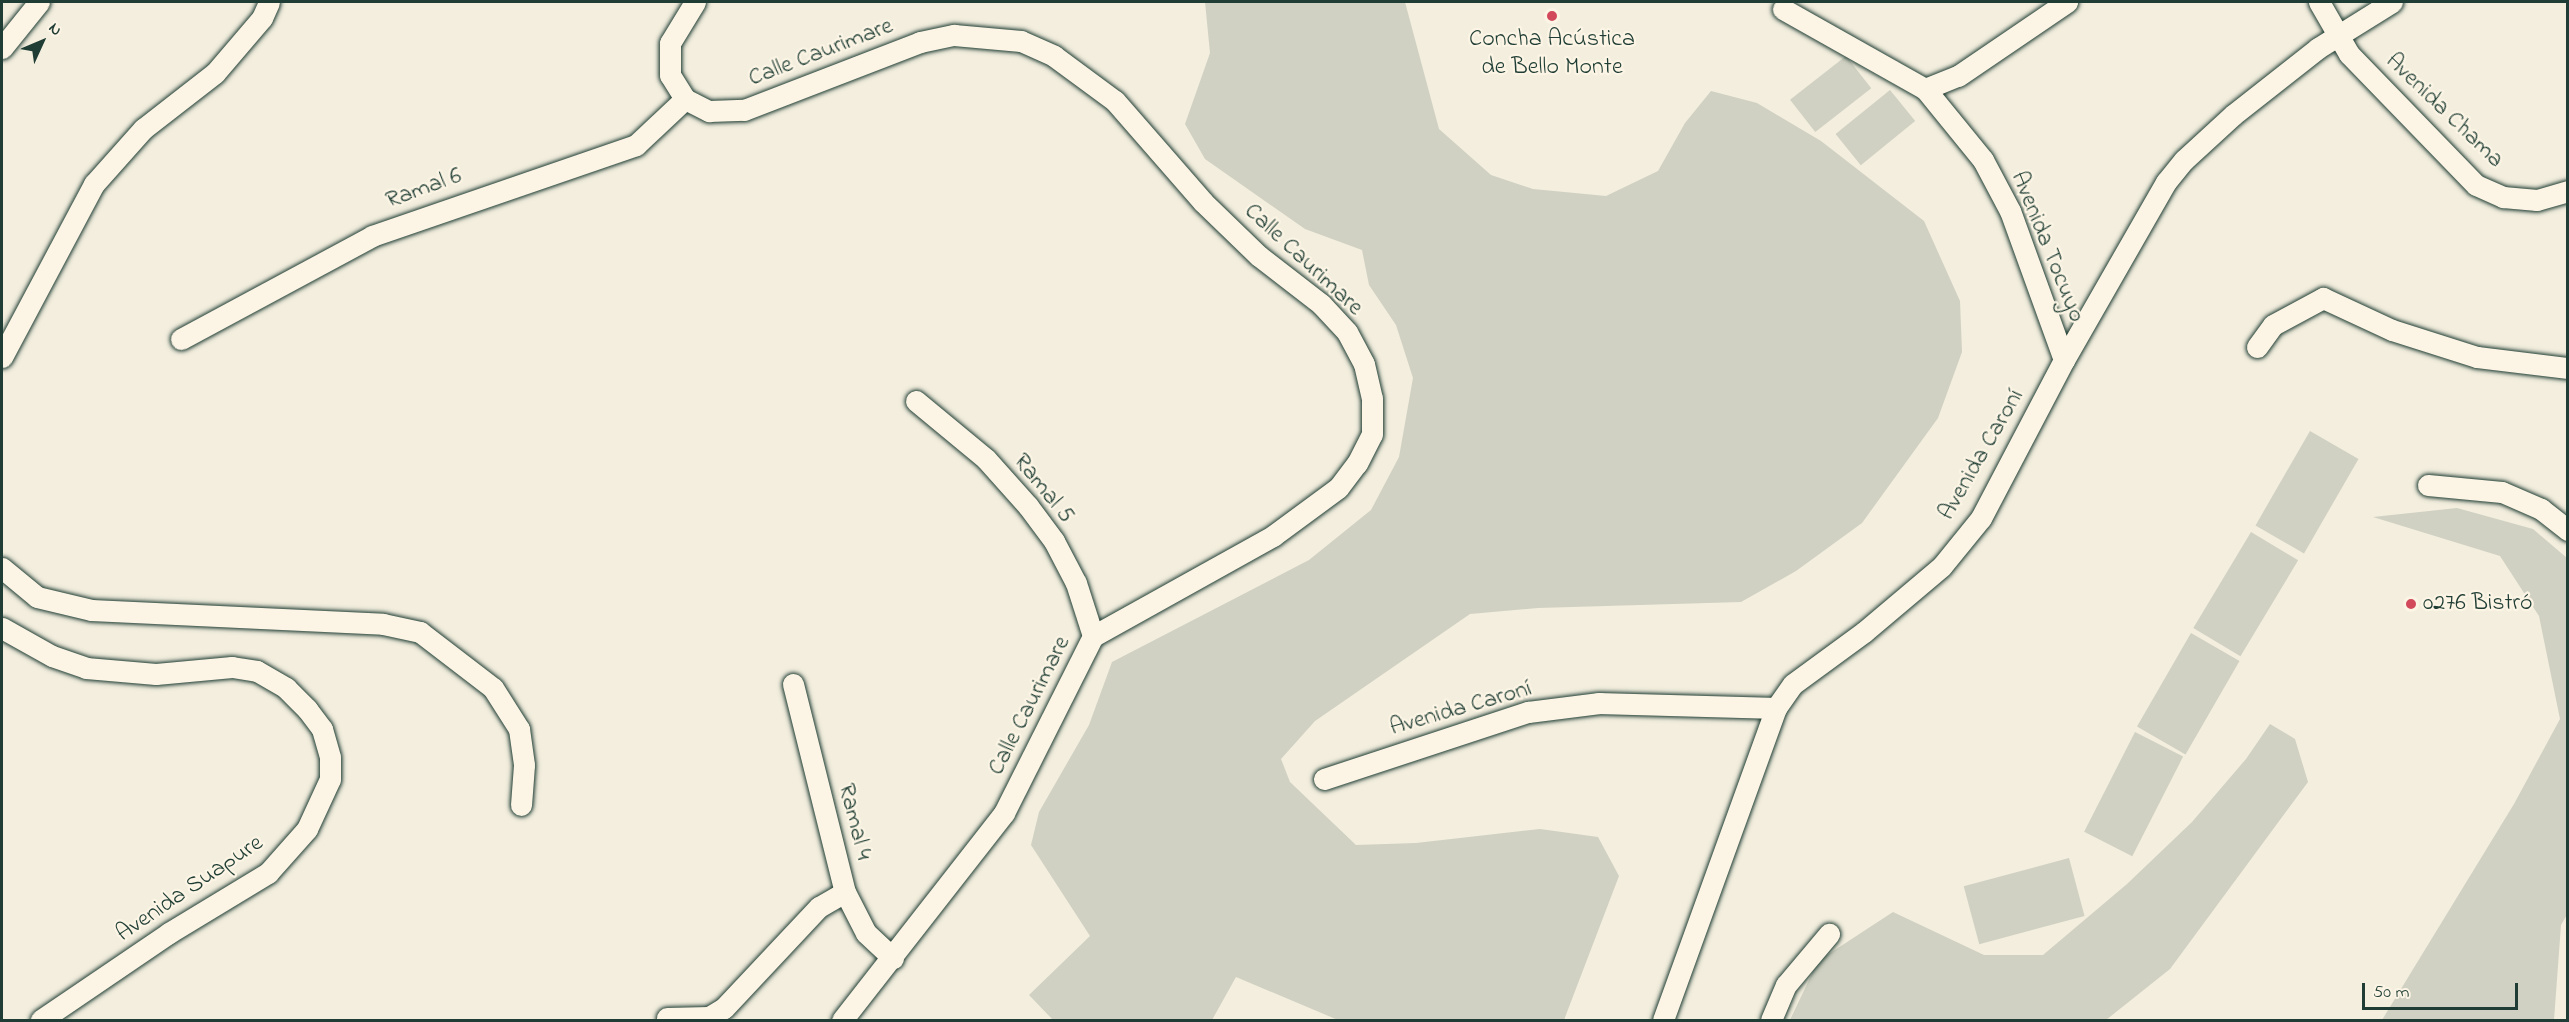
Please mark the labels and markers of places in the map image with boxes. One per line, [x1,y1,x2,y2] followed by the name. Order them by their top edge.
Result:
[1545,9,1559,23] marker: Concha Acústica de Bello Monte
[1469,26,1635,82] place label: Concha Acústica de Bello Monte
[2423,590,2532,618] place label: 0276 Bistró
[2404,597,2418,611] marker: 0276 Bistró

